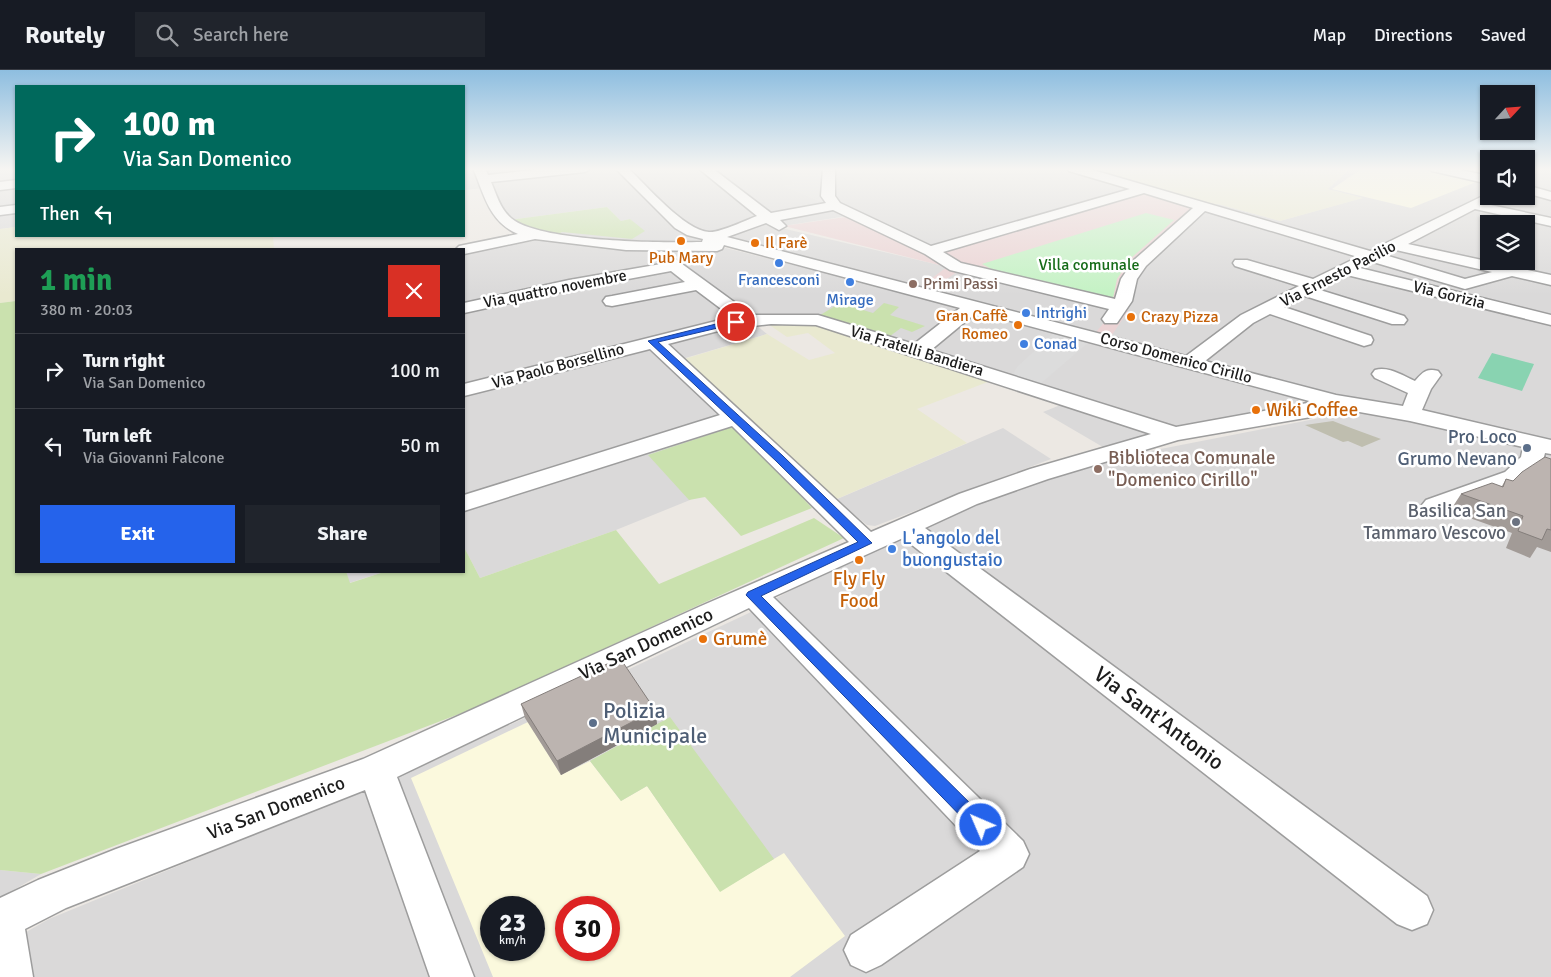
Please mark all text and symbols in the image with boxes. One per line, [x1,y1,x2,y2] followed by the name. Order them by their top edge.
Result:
[135,12,485,57] search box
[25,20,105,50] text: Routely
[153,21,181,49] icon: search
[193,23,289,47] text: Search here
[1313,24,1346,46] text: Map
[1374,24,1453,46] text: Directions
[1481,24,1526,46] text: Saved
[1480,85,1535,140] north arrow
[1480,85,1535,270] map controls
[123,102,216,145] text: 100 m
[40,105,105,170] icon: right
[123,145,292,172] text: Via San Domenico
[1480,150,1535,205] button: sound
[90,200,118,228] icon: left
[40,202,80,226] text: Then
[1480,215,1535,270] button: layers
[765,233,807,253] place label: Il Farè
[675,235,687,247] marker: Pub Mary
[1277,236,1399,312] street label: Via Ernesto Pacilio
[749,237,761,249] marker: Il Farè
[649,248,714,268] place label: Pub Mary
[1038,255,1140,275] park label: Villa comunale
[773,257,785,269] marker: Francesconi
[40,262,112,299] text: 1 min
[388,265,440,317] button: close
[482,265,628,313] street label: Via quattro novembre
[738,270,820,290] place label: Francesconi
[923,274,998,294] place label: Primi Passi
[844,276,856,288] marker: Mirage
[1411,276,1487,314] street label: Via Gorizia
[907,278,919,290] marker: Primi Passi
[826,290,874,310] place label: Mirage
[40,300,133,320] text: 380 m · 20:03
[715,301,757,343] pin
[1036,303,1087,323] place label: Intrighi
[936,306,1008,344] place label: Gran Caffè Romeo
[1020,307,1032,319] marker: Intrighi
[1141,307,1219,327] place label: Crazy Pizza
[722,308,750,336] icon: arrive
[1125,311,1137,323] marker: Crazy Pizza
[1012,319,1024,331] marker: Gran Caffè Romeo
[848,321,986,381] street label: Via Fratelli Bandiera
[1098,328,1254,388] street label: Corso Domenico Cirillo
[1034,334,1077,354] place label: Conad
[1018,338,1030,350] marker: Conad
[490,339,626,393] street label: Via Paolo Borsellino
[83,349,165,373] text: Turn right
[40,357,68,385] icon: right
[390,359,440,383] text: 100 m
[83,373,206,393] text: Via San Domenico
[1266,398,1358,422] place label: Wiki Coffee
[1250,404,1262,416] marker: Wiki Coffee
[83,424,152,448] text: Turn left
[1398,425,1517,471] place label: Pro Loco Grumo Nevano
[40,432,68,460] icon: left
[400,434,440,458] text: 50 m
[1521,442,1533,454] marker: Pro Loco Grumo Nevano
[1108,446,1275,492] place label: Biblioteca Comunale "Domenico Cirillo"
[83,448,225,468] text: Via Giovanni Falcone
[1092,463,1104,475] marker: Biblioteca Comunale "Domenico Cirillo"
[1363,499,1506,545] place label: Basilica San Tammaro Vescovo
[40,505,235,563] button: Exit
[245,505,440,563] button: Share
[1510,516,1522,528] marker: Basilica San Tammaro Vescovo
[902,526,1003,572] place label: L'angolo del buongustaio
[886,543,898,555] marker: L'angolo del buongustaio
[853,554,865,566] marker: Fly Fly Food
[833,567,885,613] place label: Fly Fly Food
[575,602,717,686] street label: Via San Domenico
[713,627,767,651] place label: Grumè
[697,633,709,645] marker: Grumè
[1089,660,1229,776] street label: Via Sant'Antonio
[603,697,707,749] place label: Polizia Municipale
[587,717,599,729] marker: Polizia Municipale
[204,771,348,845] street label: Via San Domenico
[954,798,1006,850] position arrow
[555,896,620,961] speed limit sign: 30
[499,907,526,938] text: 23
[499,933,526,948] text: km/h

